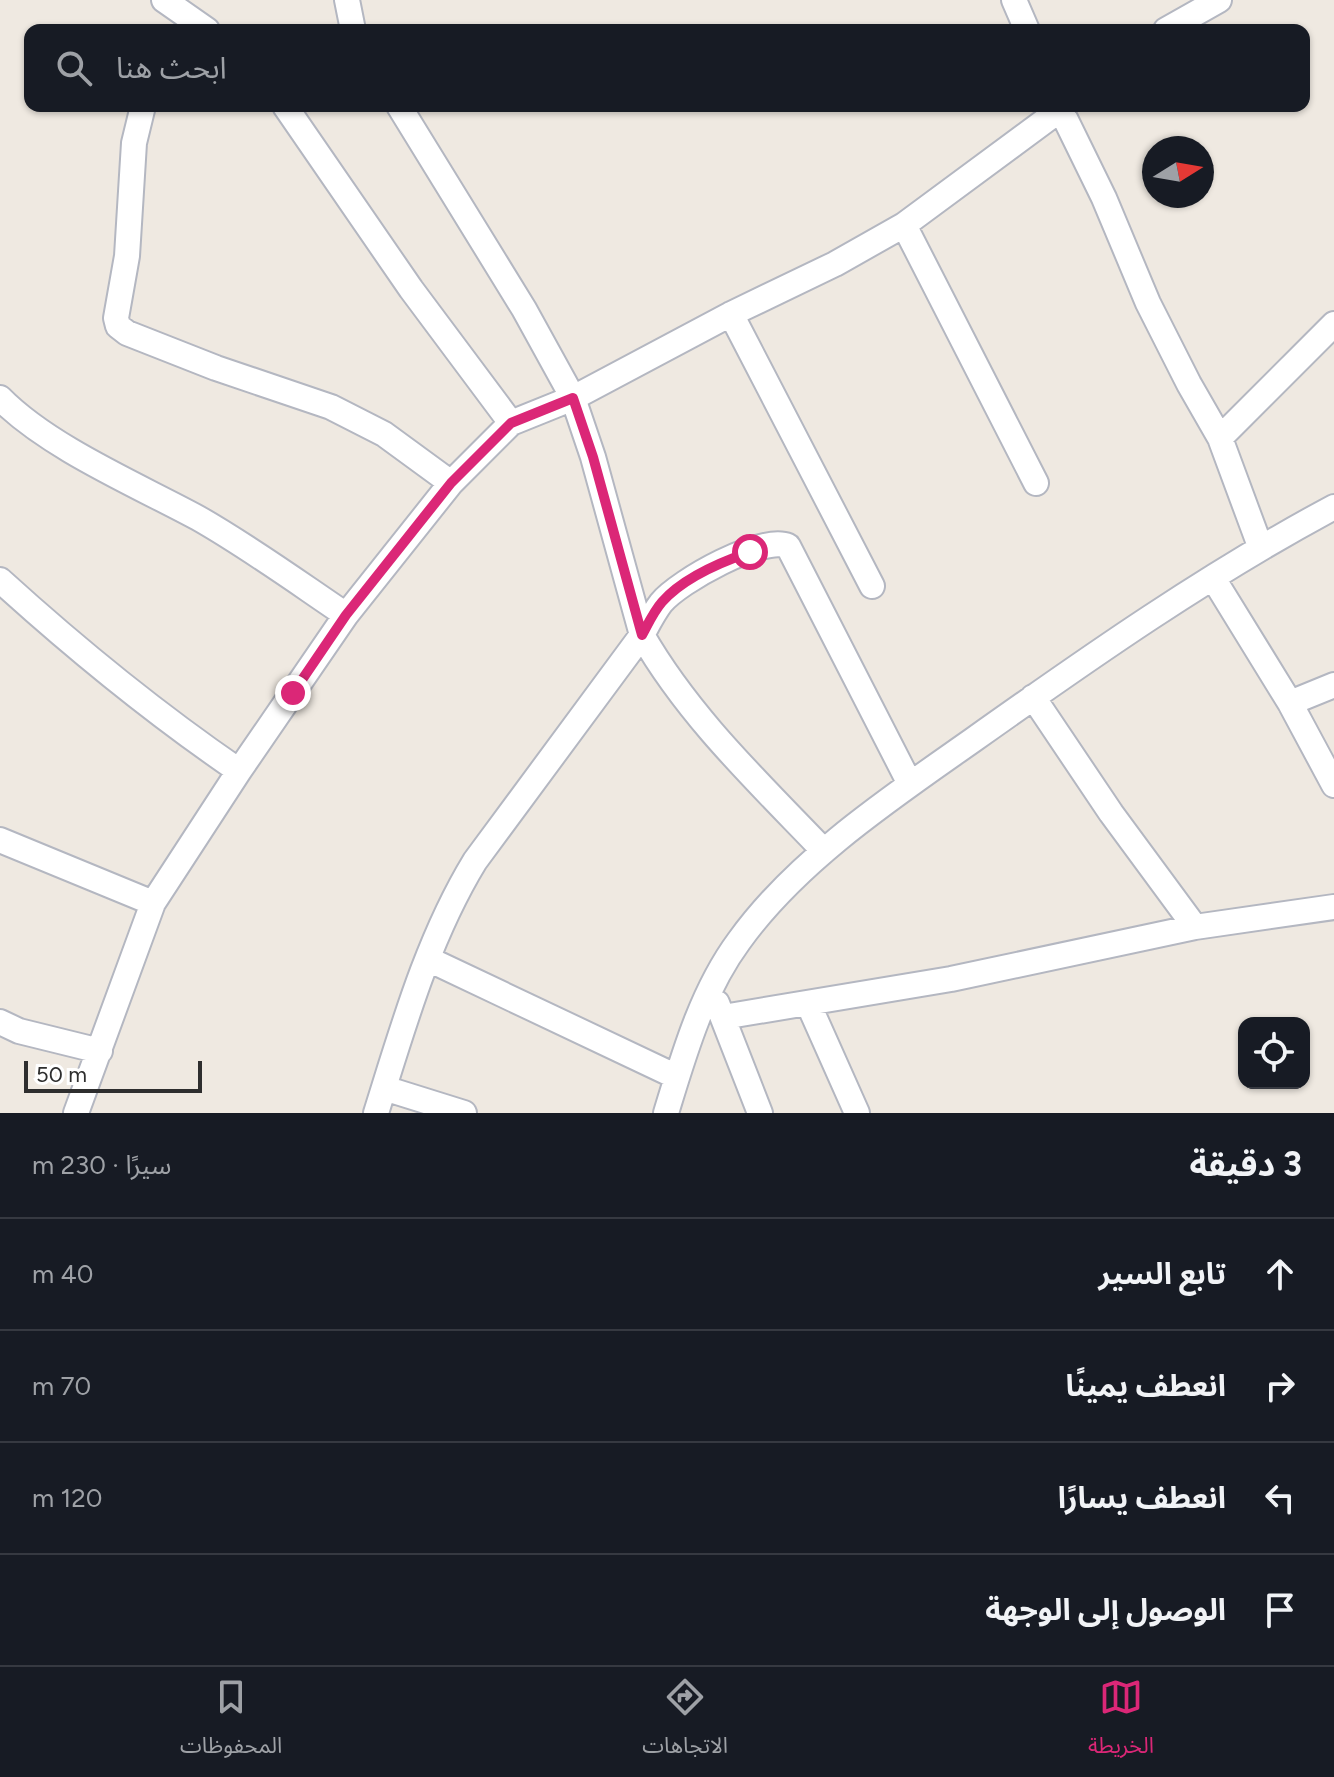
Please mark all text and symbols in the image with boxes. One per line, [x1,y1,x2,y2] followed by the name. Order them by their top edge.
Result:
[24,24,1310,112] search box
[52,46,96,90] icon: search
[116,49,227,86] text: ابحث هنا
[1142,136,1214,208] north arrow
[732,534,768,570] route start
[275,675,311,711] route end
[1238,1017,1310,1089] map controls
[1238,1017,1310,1089] button: locate
[24,1057,202,1093] scale bar
[36,1061,87,1088] text: 50 m
[1189,1144,1302,1185] text: 3 دقيقة
[32,1149,171,1181] text: سيرًا · 230 m
[1258,1252,1302,1296] icon: ahead
[1099,1255,1226,1292] text: تابع السير
[32,1258,93,1290] text: 40 m
[1258,1364,1302,1408] icon: right
[1065,1367,1226,1404] text: انعطف يمينًا
[32,1370,91,1402] text: 70 m
[1258,1476,1302,1520] icon: left
[1058,1479,1226,1516] text: انعطف يسارًا
[32,1482,103,1514] text: 120 m
[1258,1588,1302,1632] icon: arrive
[985,1591,1226,1628] text: الوصول إلى الوجهة
[180,1675,282,1769] tab: المحفوظات
[642,1675,728,1769] tab: الاتجاهات
[1088,1675,1154,1769] tab: الخريطة

